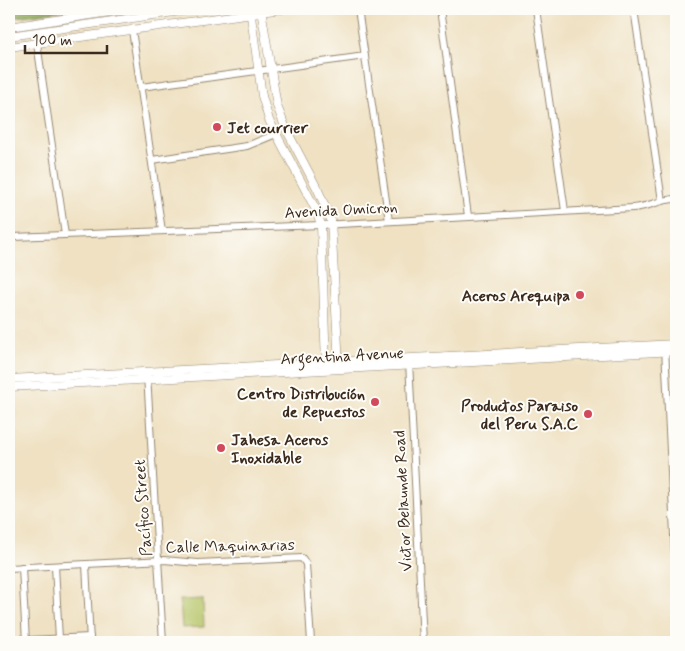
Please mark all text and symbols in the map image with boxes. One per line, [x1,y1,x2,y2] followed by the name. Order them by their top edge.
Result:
[25,22,108,54] scale bar
[32,31,72,51] text: 100 m
[227,118,308,139] place label: Jet courrier
[211,121,223,133] marker: Jet courrier
[284,197,398,224] street label: Avenida Omicron
[462,286,570,307] place label: Aceros Arequipa
[574,289,586,301] marker: Aceros Arequipa
[280,343,404,371] street label: Argentina Avenue
[237,384,366,423] place label: Centro Distribución de Repuestos
[369,396,381,408] marker: Centro Distribución de Repuestos
[461,396,579,435] place label: Productos Paraiso del Peru S.A.C
[582,408,594,420] marker: Productos Paraiso del Peru S.A.C
[231,430,329,469] place label: Jahesa Aceros Inoxidable
[389,430,418,572] street label: Victor Belaunde Road
[215,442,227,454] marker: Jahesa Aceros Inoxidable
[130,459,157,557] street label: Pacífico Street
[165,535,295,558] street label: Calle Maquinarias

